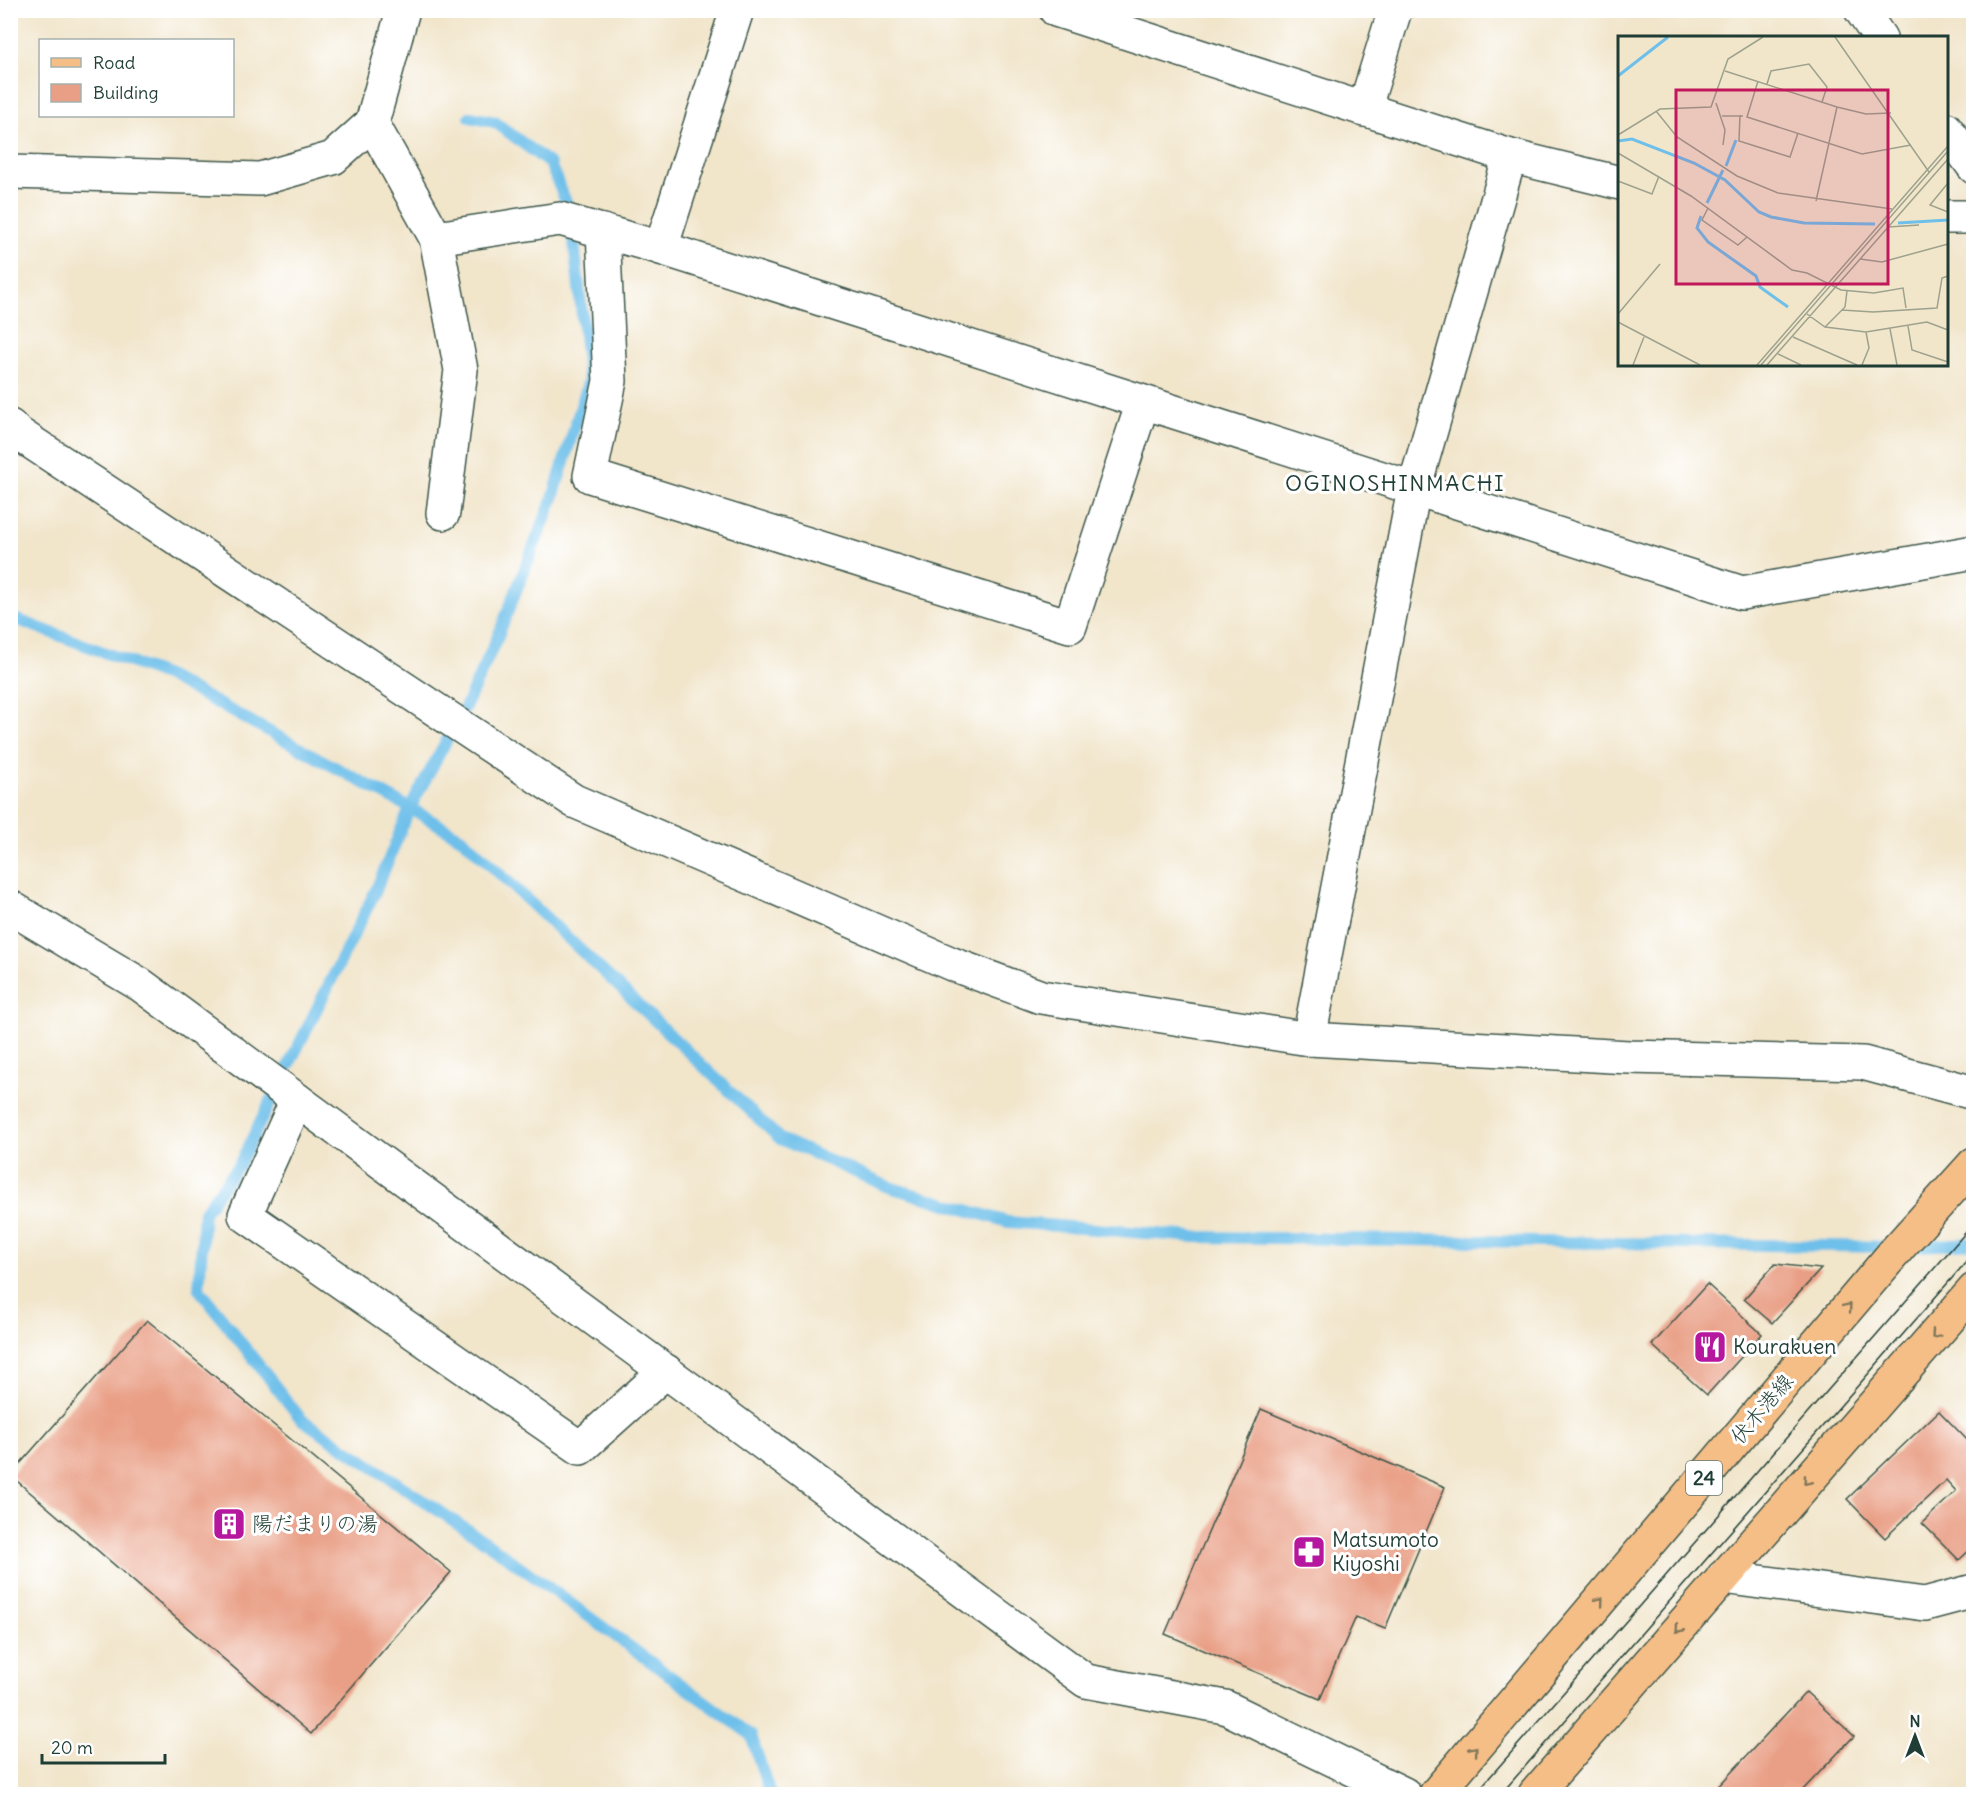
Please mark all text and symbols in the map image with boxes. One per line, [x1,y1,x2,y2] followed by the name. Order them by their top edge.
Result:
[1618,36,1948,366] inset map
[39,39,234,117] legend
[93,51,136,74] text: Road
[93,81,158,104] text: Building
[1285,469,1505,497] district label: OGINOSHINMACHI
[1840,1303,1851,1314] one-way arrow
[1931,1328,1942,1338] one-way arrow
[1692,1329,1728,1365] restaurant icon: Kourakuen
[1733,1333,1837,1360] place label: Kourakuen
[1724,1368,1799,1450] street label: 伏木港線
[1686,1461,1722,1495] road number: 24
[1803,1475,1814,1485] one-way arrow
[211,1506,247,1542] building icon: 陽だまりの湯
[252,1510,378,1537] place label: 陽だまりの湯
[1332,1526,1439,1577] place label: Matsumoto Kiyoshi
[1291,1534,1327,1570] pharmacy icon: Matsumoto Kiyoshi
[1593,1597,1604,1608] one-way arrow
[1675,1622,1686,1633] one-way arrow
[1885,1706,1945,1766] north arrow
[1909,1711,1921,1731] text: N
[42,1727,165,1765] scale bar
[51,1736,93,1759] text: 20 m
[1467,1746,1478,1757] one-way arrow

